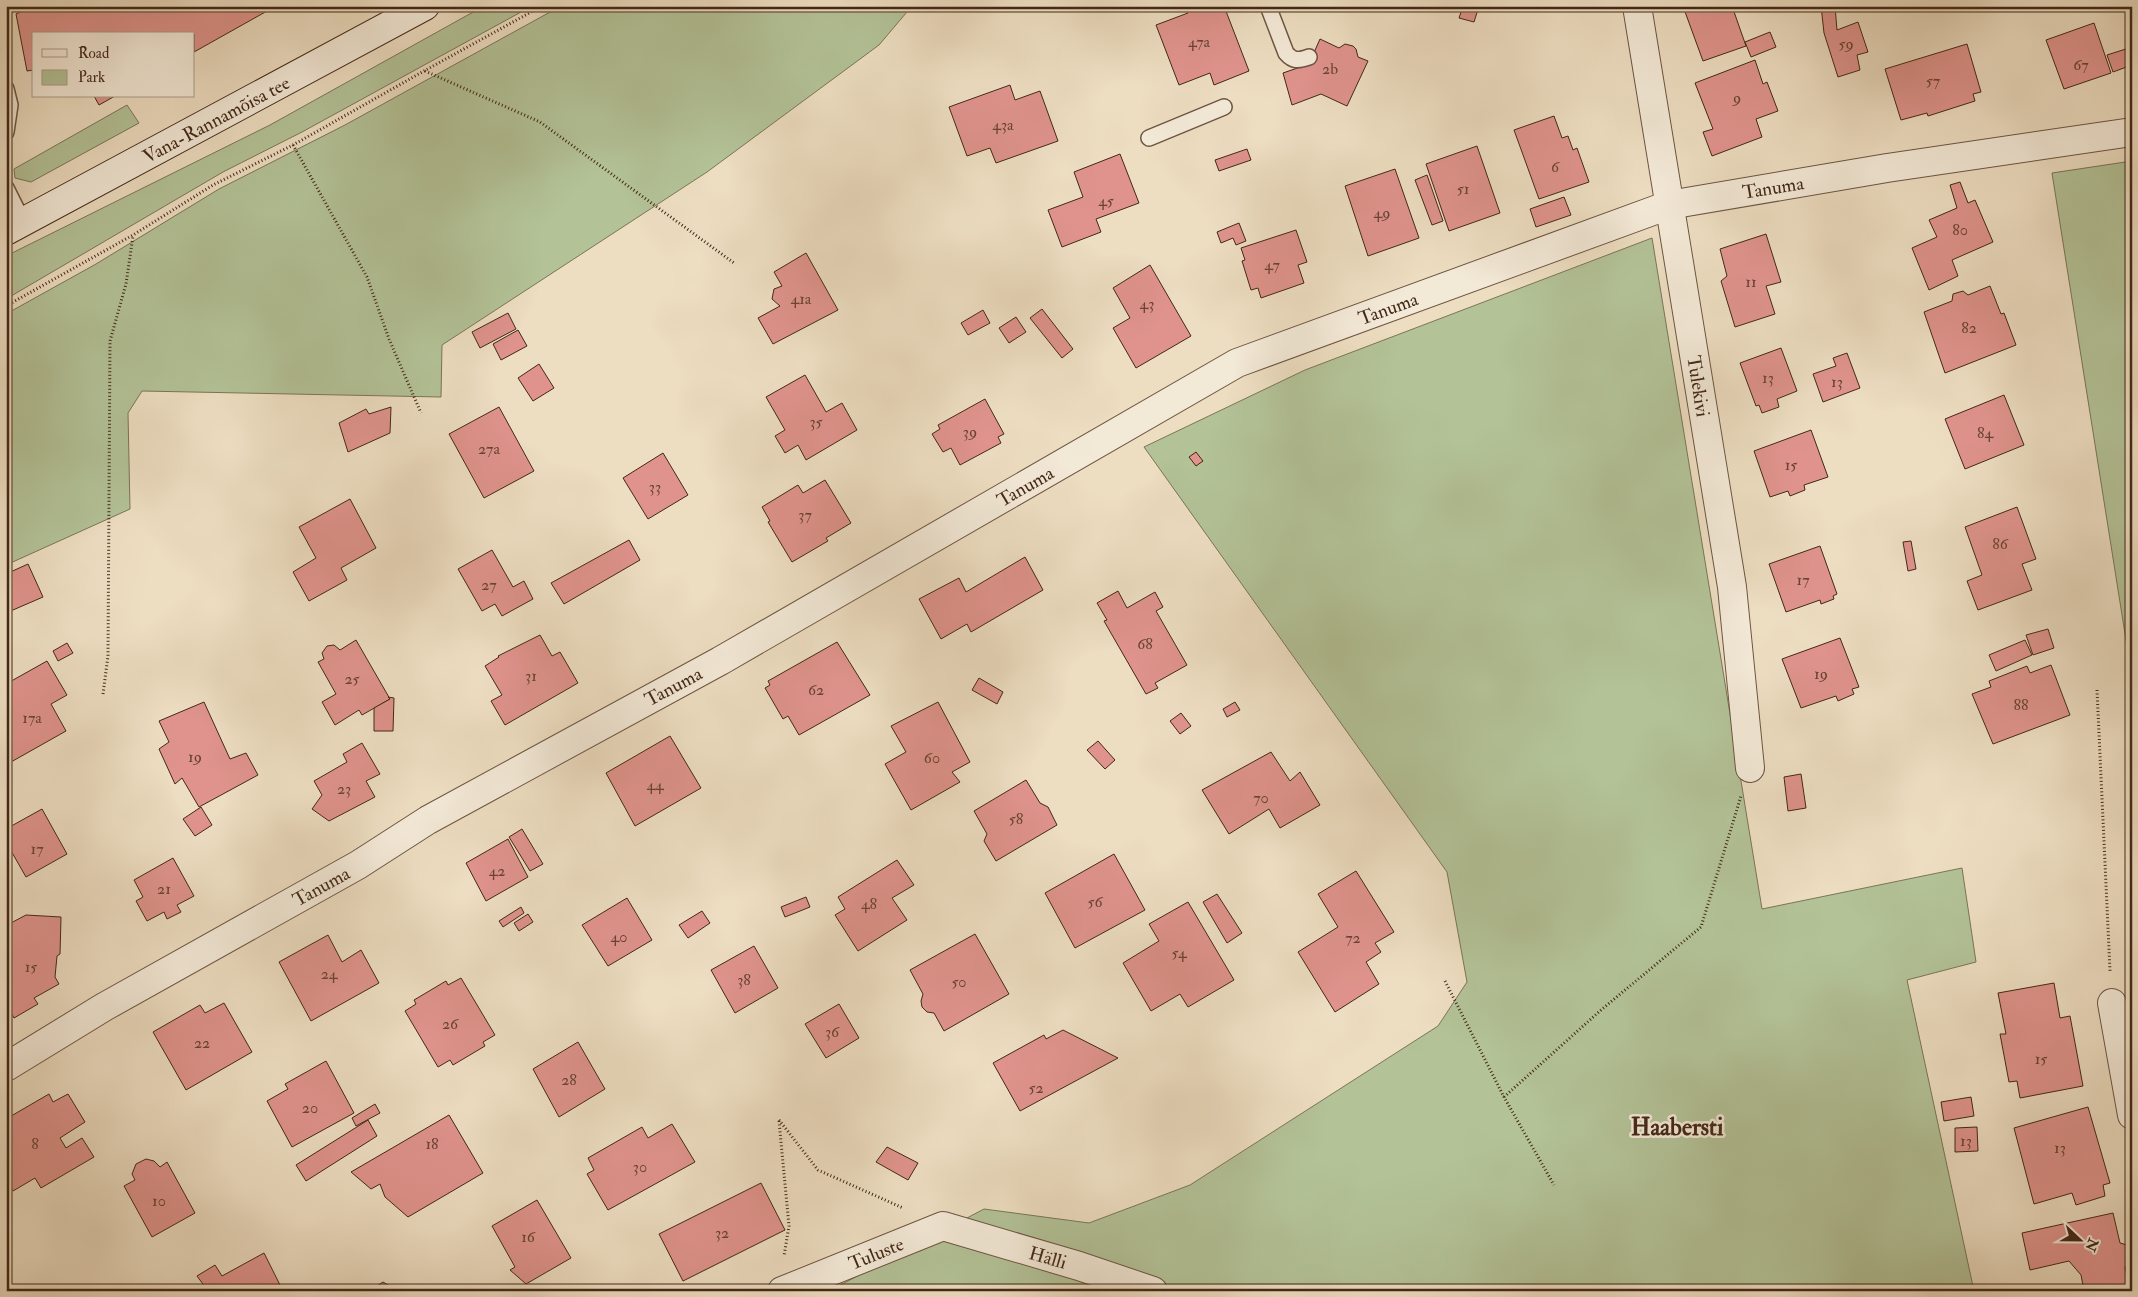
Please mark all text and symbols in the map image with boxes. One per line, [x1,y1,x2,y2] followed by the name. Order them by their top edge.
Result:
[32,32,195,98] legend
[1188,32,1211,52] house number: 47a
[1838,34,1854,54] house number: 59
[78,44,110,63] text: Road
[2073,55,2089,75] house number: 67
[1322,59,1338,79] house number: 2b
[78,68,105,87] text: Park
[139,71,294,169] street label: Vana-Rannamõisa tee
[1926,71,1941,91] house number: 57
[1732,88,1741,108] house number: 9
[992,115,1014,135] house number: 43a
[1551,157,1560,177] house number: 6
[1741,171,1806,205] street label: Tanuma
[1457,179,1469,199] house number: 51
[1098,191,1114,211] house number: 45
[1374,203,1390,223] house number: 49
[1952,220,1968,240] house number: 80
[1264,255,1280,275] house number: 47
[1745,272,1757,292] house number: 11
[1355,287,1422,331] street label: Tanuma
[791,289,812,309] house number: 41a
[1140,294,1154,314] house number: 43
[1961,318,1977,338] house number: 82
[1681,354,1715,419] street label: Tulekivi
[1762,368,1774,388] house number: 13
[1831,372,1843,392] house number: 13
[809,412,823,432] house number: 35
[963,422,977,442] house number: 39
[1977,423,1994,443] house number: 84
[478,439,500,459] house number: 27a
[1785,455,1797,475] house number: 15
[993,461,1058,513] street label: Tanuma
[649,477,661,497] house number: 33
[798,505,812,525] house number: 37
[1992,534,2009,554] house number: 86
[1796,570,1810,590] house number: 17
[481,575,497,595] house number: 27
[1137,634,1153,654] house number: 68
[641,662,707,712] street label: Tanuma
[1814,664,1828,684] house number: 19
[525,666,537,686] house number: 31
[344,669,360,689] house number: 25
[808,680,824,700] house number: 62
[2013,695,2029,715] house number: 88
[22,708,42,728] house number: 17a
[188,747,202,767] house number: 19
[924,748,940,768] house number: 60
[646,775,665,795] house number: 44
[337,779,351,799] house number: 23
[1253,788,1269,808] house number: 70
[1009,809,1024,829] house number: 58
[30,839,44,859] house number: 17
[289,861,355,912] street label: Tanuma
[489,861,505,881] house number: 42
[157,879,171,899] house number: 21
[1087,892,1103,912] house number: 56
[861,894,878,914] house number: 48
[611,927,627,947] house number: 40
[1345,928,1361,948] house number: 72
[1171,943,1188,963] house number: 54
[25,957,37,977] house number: 15
[321,964,339,984] house number: 24
[737,970,751,990] house number: 38
[951,972,967,992] house number: 50
[442,1014,459,1034] house number: 26
[825,1022,840,1042] house number: 36
[194,1033,210,1053] house number: 22
[2035,1049,2047,1069] house number: 15
[561,1070,577,1090] house number: 28
[1028,1078,1044,1098] house number: 52
[302,1098,318,1118] house number: 20
[1631,1112,1724,1143] district label: Haabersti
[1960,1131,1972,1151] house number: 13
[31,1134,39,1154] house number: 8
[425,1134,439,1154] house number: 18
[2054,1138,2066,1158] house number: 13
[633,1157,647,1177] house number: 30
[152,1191,166,1211] house number: 10
[2056,1214,2106,1264] north arrow
[715,1223,729,1243] house number: 32
[521,1227,536,1247] house number: 16
[845,1232,907,1276] street label: Tuluste
[2081,1235,2102,1254] text: N
[1026,1241,1069,1275] street label: Hälli

